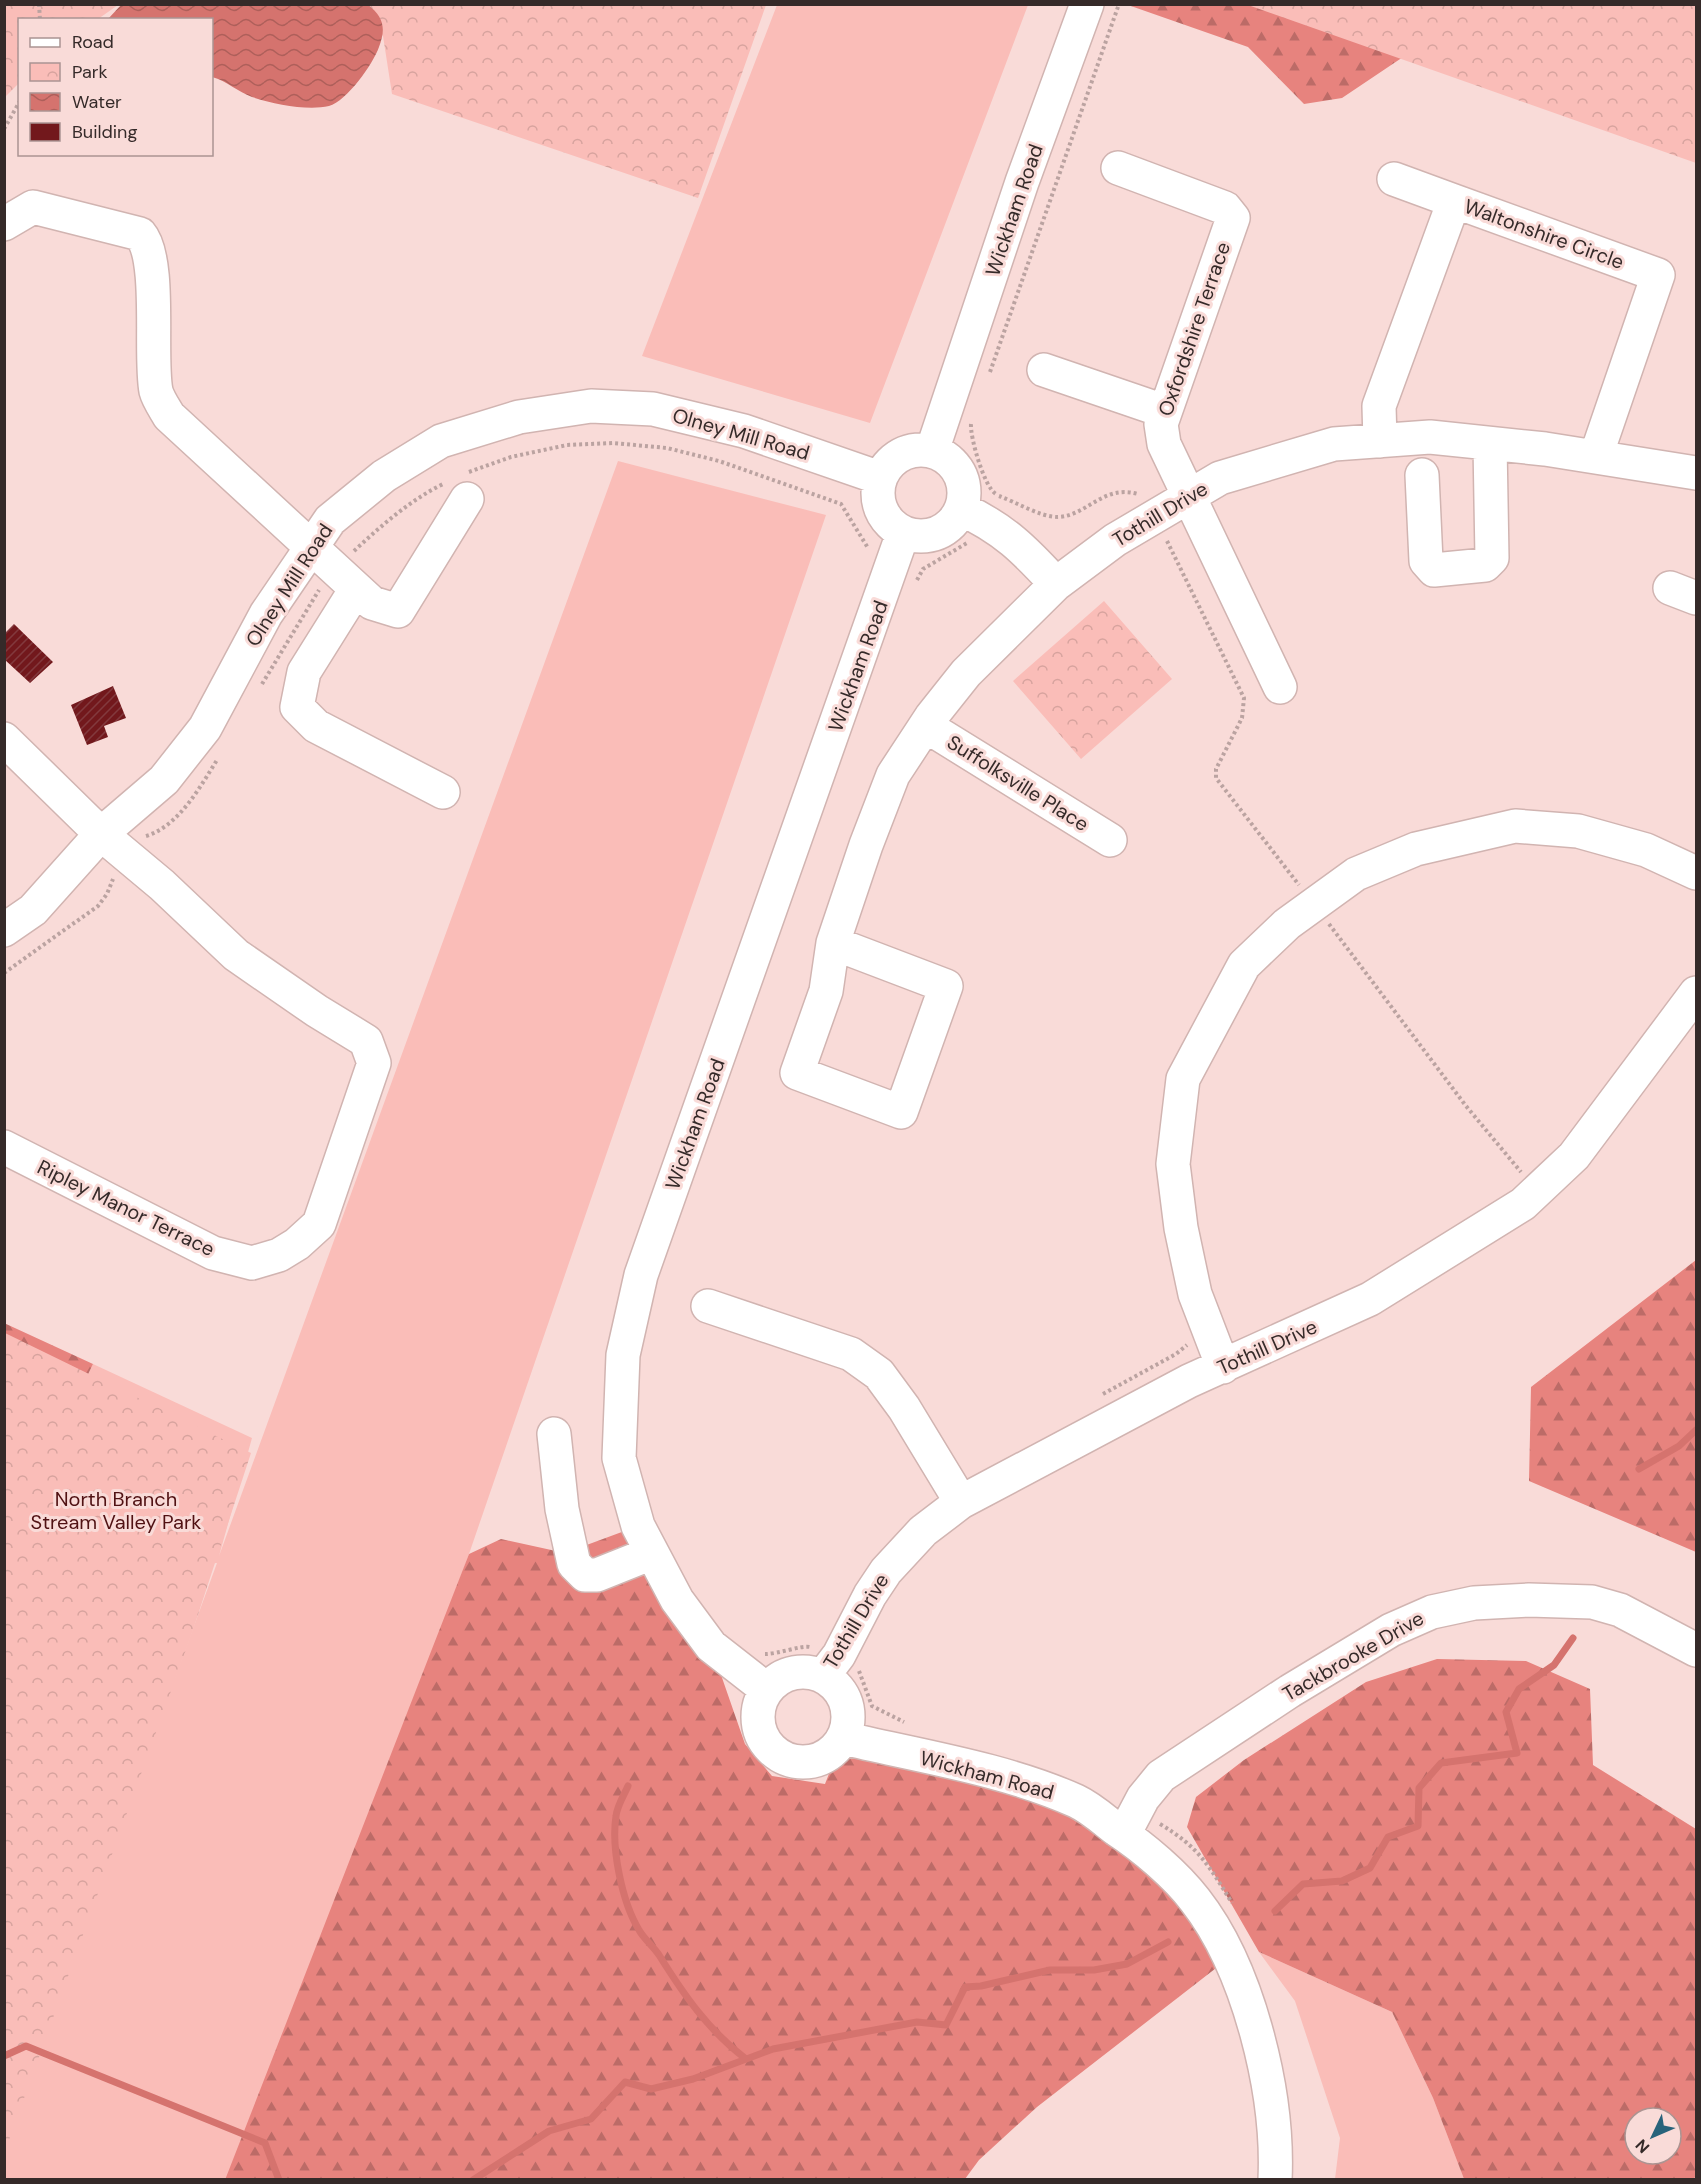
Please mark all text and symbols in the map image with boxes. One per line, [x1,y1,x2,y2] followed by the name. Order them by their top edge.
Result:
[18,18,213,156] legend
[72,30,114,54] text: Road
[72,60,108,84] text: Park
[72,90,122,114] text: Water
[72,120,137,144] text: Building
[979,141,1049,279] street label: Wickham Road
[1461,193,1627,275] street label: Waltonshire Circle
[1152,238,1236,420] street label: Oxfordshire Terrace
[670,402,812,466] street label: Olney Mill Road
[1108,475,1212,553] street label: Tothill Drive
[240,519,338,651] street label: Olney Mill Road
[822,597,894,735] street label: Wickham Road
[942,729,1094,837] street label: Suffolksville Place
[659,1055,731,1193] street label: Wickham Road
[33,1154,219,1262] street label: Ripley Manor Terrace
[1213,1313,1321,1381] street label: Tothill Drive
[31,1486,201,1535] park label: North Branch Stream Valley Park
[817,1569,895,1673] street label: Tothill Drive
[1278,1605,1428,1707] street label: Tackbrooke Drive
[917,1745,1057,1805] street label: Wickham Road
[1623,2106,1683,2166] north arrow
[1631,2135,1654,2158] text: N

